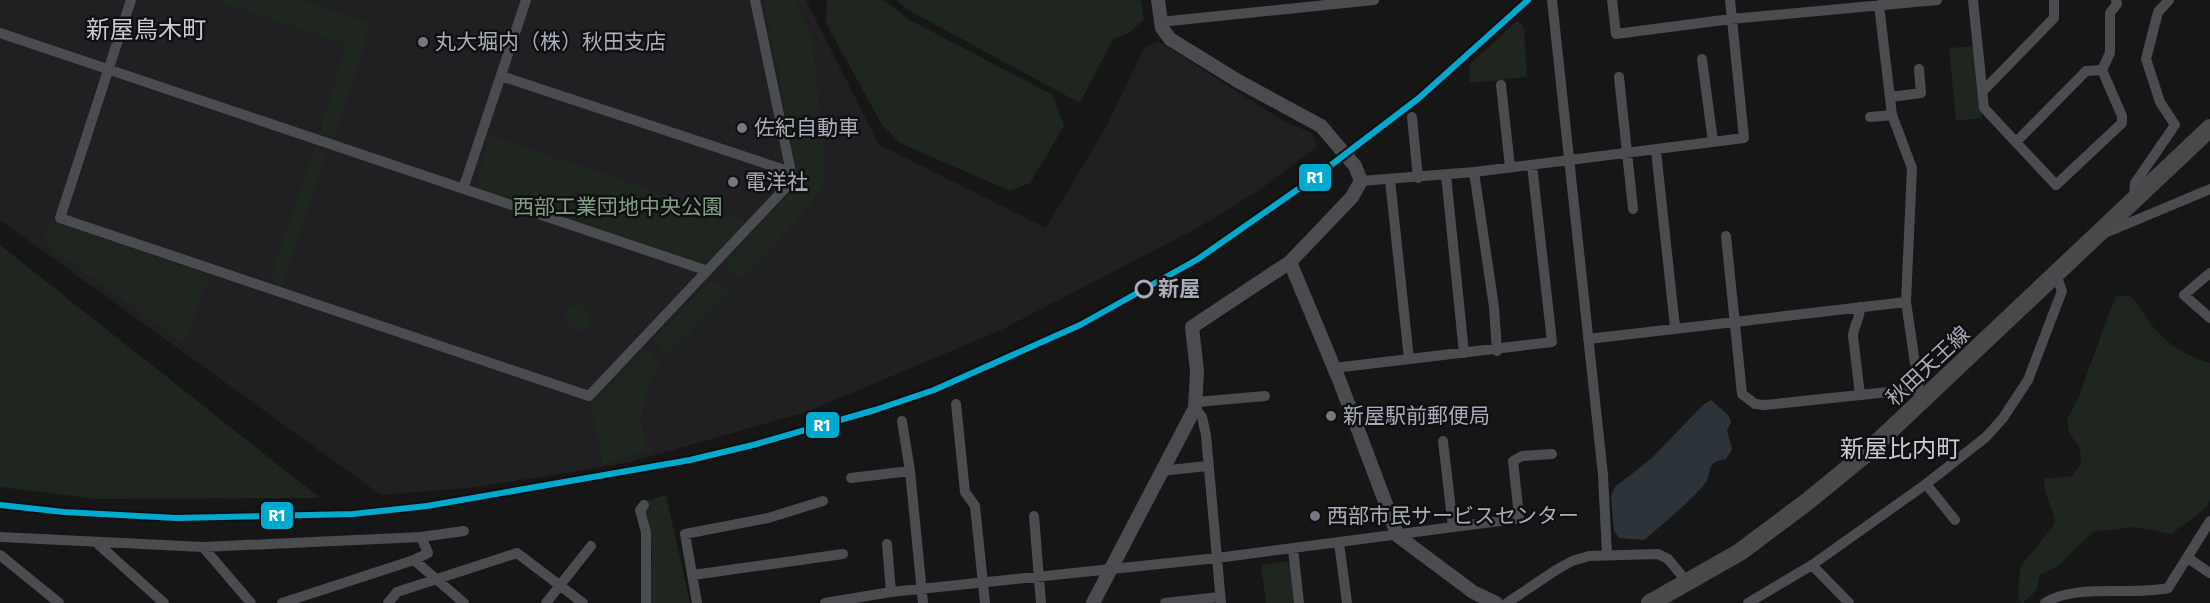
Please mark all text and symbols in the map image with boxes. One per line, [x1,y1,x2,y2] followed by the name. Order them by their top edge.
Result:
[86,16,206,44] district label: 新屋鳥木町
[435,29,666,55] place label: 丸大堀内（株）秋田支店
[416,35,430,49] marker: 丸大堀内（株）秋田支店
[754,115,859,141] place label: 佐紀自動車
[735,121,749,135] marker: 佐紀自動車
[1298,163,1332,192] line badge: R1
[1306,168,1324,187] text: R1
[745,169,808,195] place label: 電洋社
[726,175,740,189] marker: 電洋社
[513,194,723,220] park label: 西部工業団地中央公園
[1158,276,1200,302] place label: 新屋
[1135,280,1153,298] marker: 新屋
[1881,321,1975,411] street label: 秋田天王線
[1343,403,1490,429] place label: 新屋駅前郵便局
[1324,409,1338,423] marker: 新屋駅前郵便局
[805,411,840,439] line badge: R1
[813,416,831,435] text: R1
[1840,435,1960,463] district label: 新屋比内町
[260,501,294,530] line badge: R1
[1327,503,1579,529] place label: 西部市民サービスセンター
[268,506,286,525] text: R1
[1308,509,1322,523] marker: 西部市民サービスセンター

